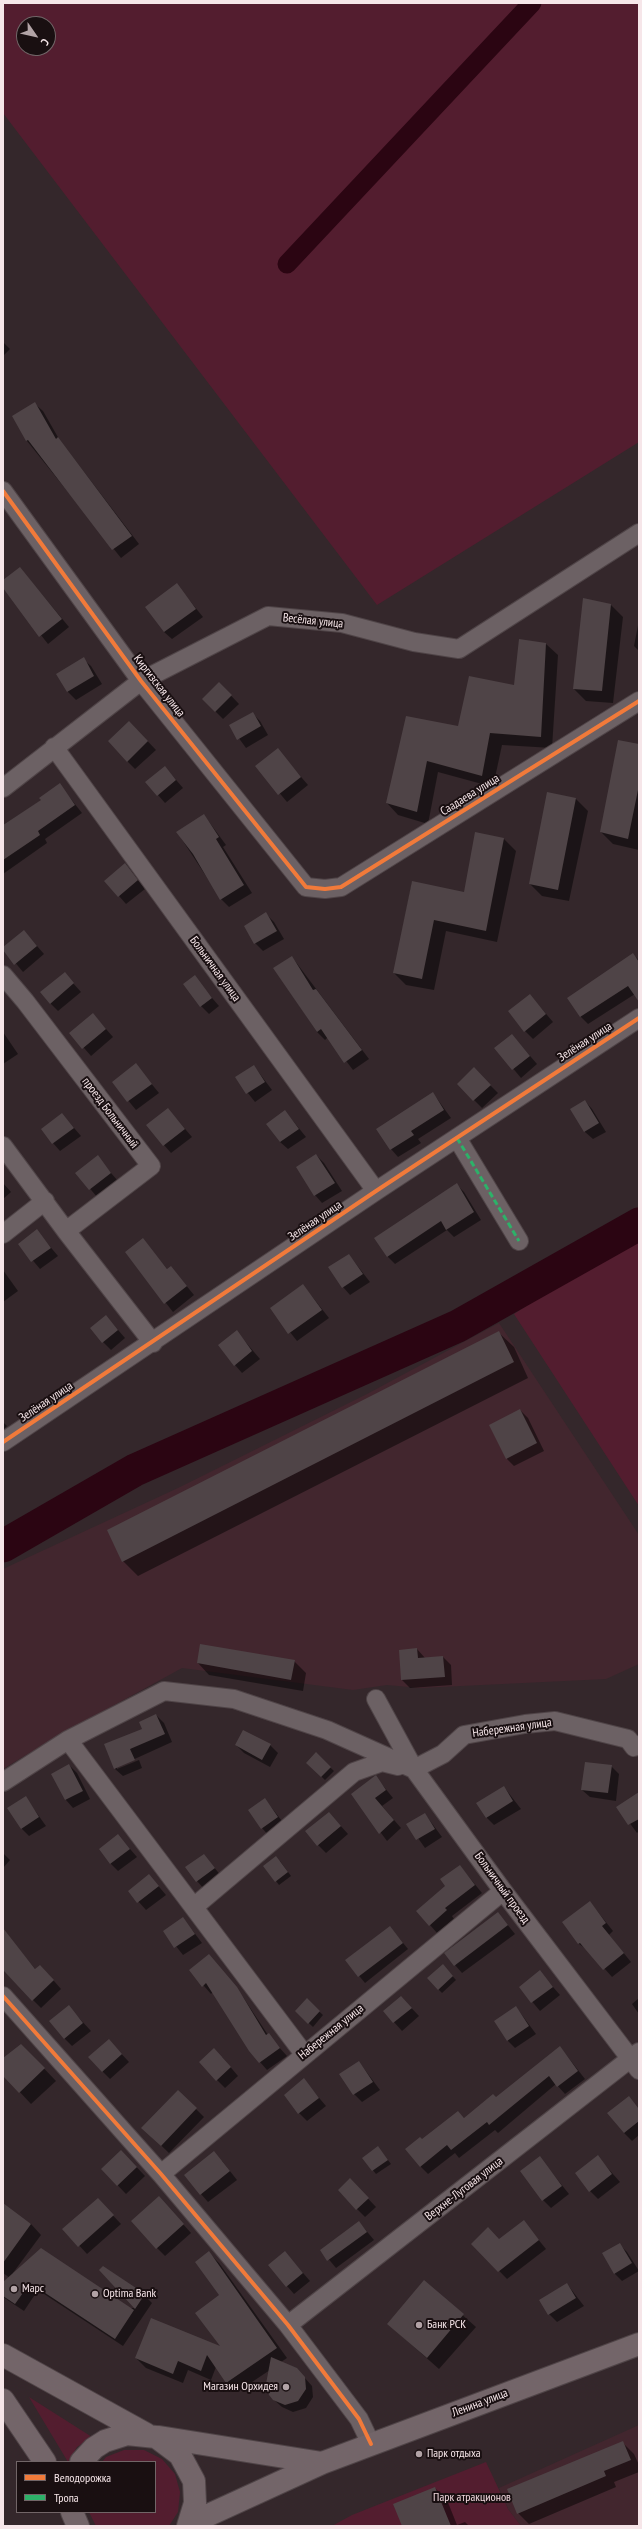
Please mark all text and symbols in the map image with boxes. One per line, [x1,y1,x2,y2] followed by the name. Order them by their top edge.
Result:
[16,16,56,56] north arrow
[38,36,52,48] text: С
[282,611,344,631] street label: Весёлая улица
[130,652,188,720] street label: Киргизская улица
[438,771,502,819] street label: Саадаева улица
[187,934,243,1004] street label: Больничная улица
[555,1019,615,1065] street label: Зелёная улица
[79,1075,141,1151] street label: проезд Больничный
[285,1198,345,1244] street label: Зелёная улица
[16,1379,76,1425] street label: Зелёная улица
[472,1715,552,1741] street label: Набережная улица
[471,1850,533,1926] street label: Больничный проезд
[295,2001,367,2063] street label: Набережная улица
[422,2154,506,2224] street label: Верхне-Луговая улица
[22,2282,44,2296] place label: Марс
[9,2284,19,2294] marker: Марс
[103,2287,156,2301] place label: Optima Bank
[90,2289,100,2299] marker: Optima Bank
[427,2318,466,2332] place label: Банк РСК
[414,2320,424,2330] marker: Банк РСК
[203,2380,278,2394] place label: Магазин Орхидея
[281,2382,291,2392] marker: Магазин Орхидея
[450,2386,510,2420] street label: Ленина улица
[427,2447,481,2461] place label: Парк отдыха
[414,2449,424,2459] marker: Парк отдыха
[16,2461,156,2513] legend
[54,2470,111,2485] text: Велодорожка
[54,2490,79,2505] text: Тропа
[433,2491,511,2505] park label: Парк атракционов

